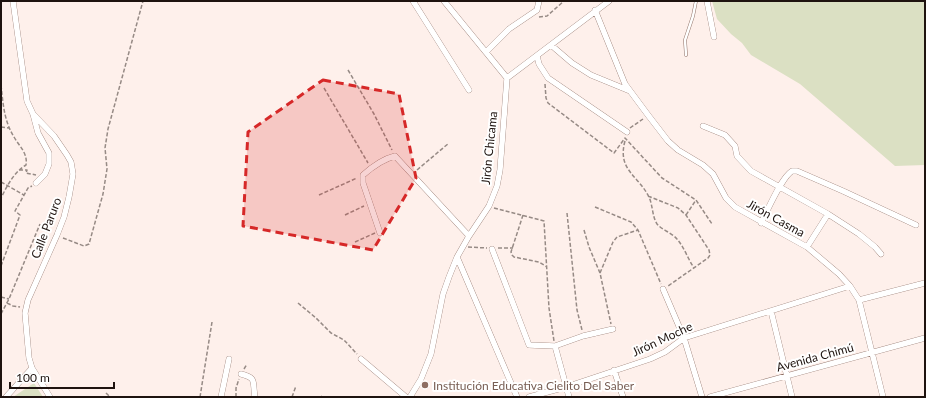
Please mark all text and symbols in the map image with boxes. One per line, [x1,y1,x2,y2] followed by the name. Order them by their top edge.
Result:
[478,111,500,185] street label: Jirón Chicama
[28,195,65,261] street label: Calle Paruro
[745,196,807,240] street label: Jirón Casma
[629,318,695,360] street label: Jirón Moche
[775,339,855,375] street label: Avenida Chimú
[10,364,114,390] scale bar
[16,370,50,385] text: 100 m
[433,378,635,393] place label: Institución Educativa Cielito Del Saber
[420,380,430,390] marker: Institución Educativa Cielito Del Saber

